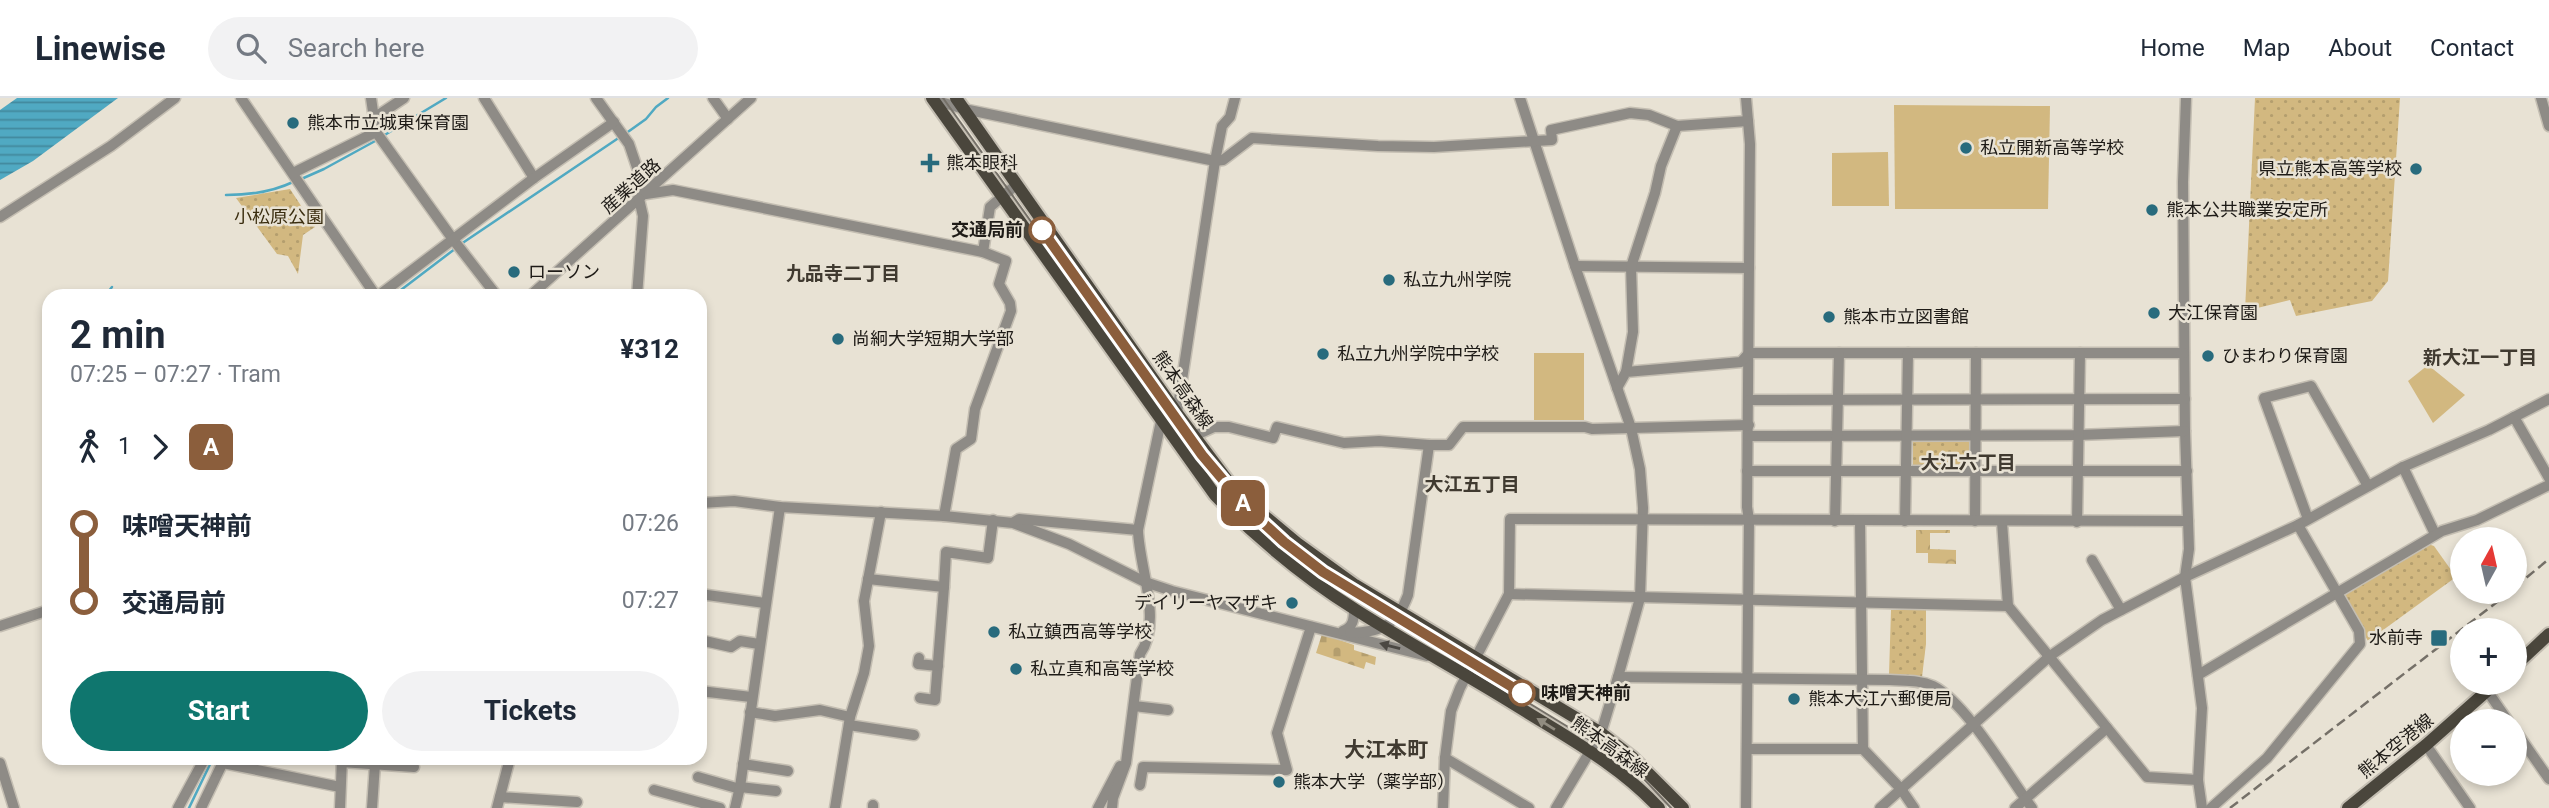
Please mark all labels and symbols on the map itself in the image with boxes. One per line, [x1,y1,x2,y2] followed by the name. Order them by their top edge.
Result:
[307,112,469,133] place label: 熊本市立城東保育園
[285,115,301,131] marker: 熊本市立城東保育園
[1980,137,2124,158] place label: 私立開新高等学校
[1958,140,1974,156] marker: 私立開新高等学校
[946,152,1018,173] place label: 熊本眼科
[920,153,940,173] marker: 熊本眼科
[597,154,664,218] street label: 産業道路
[2258,158,2402,179] place label: 県立熊本高等学校
[2408,161,2424,177] marker: 県立熊本高等学校
[2166,199,2328,220] place label: 熊本公共職業安定所
[2144,202,2160,218] marker: 熊本公共職業安定所
[234,206,324,227] park label: 小松原公園
[1029,217,1055,243] marker: 交通局前
[951,219,1023,240] place label: 交通局前
[528,261,600,282] place label: ローソン
[786,262,900,285] district label: 九品寺二丁目
[506,264,522,280] marker: ローソン
[1403,269,1511,290] place label: 私立九州学院
[1381,272,1397,288] marker: 私立九州学院
[2168,302,2258,323] place label: 大江保育園
[2146,305,2162,321] marker: 大江保育園
[1843,306,1969,327] place label: 熊本市立図書館
[1821,309,1837,325] marker: 熊本市立図書館
[852,328,1014,349] place label: 尚絅大学短期大学部
[830,331,846,347] marker: 尚絅大学短期大学部
[1337,343,1499,364] place label: 私立九州学院中学校
[2222,345,2348,366] place label: ひまわり保育園
[1315,346,1331,362] marker: 私立九州学院中学校
[2423,346,2537,369] district label: 新大江一丁目
[1149,347,1218,433] street label: 熊本高森線
[2200,348,2216,364] marker: ひまわり保育園
[1920,451,2016,474] district label: 大江六丁目
[1424,473,1520,496] district label: 大江五丁目
[1220,480,1266,526] line badge: A
[2450,527,2527,604] north arrow
[1134,592,1278,613] place label: デイリーヤマザキ
[1284,595,1300,611] marker: デイリーヤマザキ
[1008,621,1152,642] place label: 私立鎮西高等学校
[986,624,1002,640] marker: 私立鎮西高等学校
[2369,627,2423,648] place label: 水前寺
[2429,628,2449,648] marker: 水前寺
[1379,640,1401,651] one-way arrow
[1030,658,1174,679] place label: 私立真和高等学校
[1008,661,1024,677] marker: 私立真和高等学校
[1509,680,1535,706] marker: 味噌天神前
[1541,682,1631,703] place label: 味噌天神前
[1808,688,1952,709] place label: 熊本大江六郵便局
[1786,691,1802,707] marker: 熊本大江六郵便局
[2354,709,2437,782] street label: 熊本空港線
[1568,712,1653,782] street label: 熊本高森線
[1536,717,1555,730] one-way arrow
[1344,738,1428,762] district label: 大江本町
[1293,771,1455,792] place label: 熊本大学（薬学部）
[1271,774,1287,790] marker: 熊本大学（薬学部）

